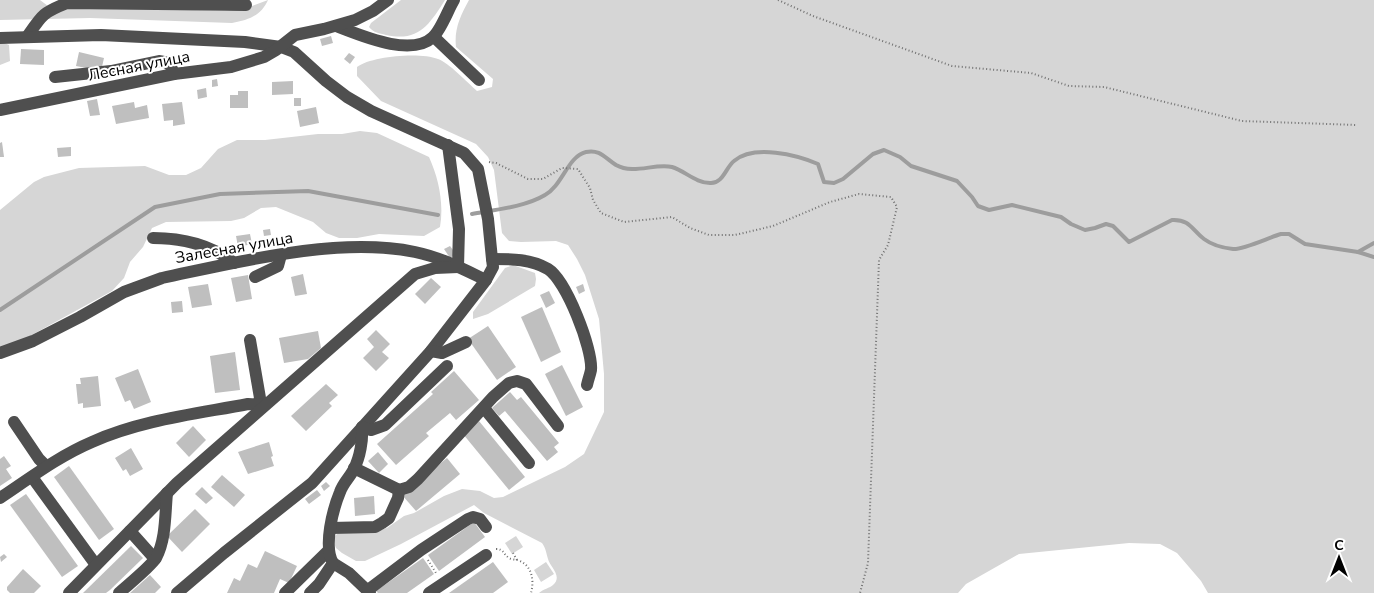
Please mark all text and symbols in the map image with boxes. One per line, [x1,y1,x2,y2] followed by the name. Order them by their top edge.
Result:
[86,45,192,87] street label: Лесная улица
[173,227,295,269] street label: Залесная улица
[1314,533,1364,583] north arrow
[1334,536,1344,555] text: С

